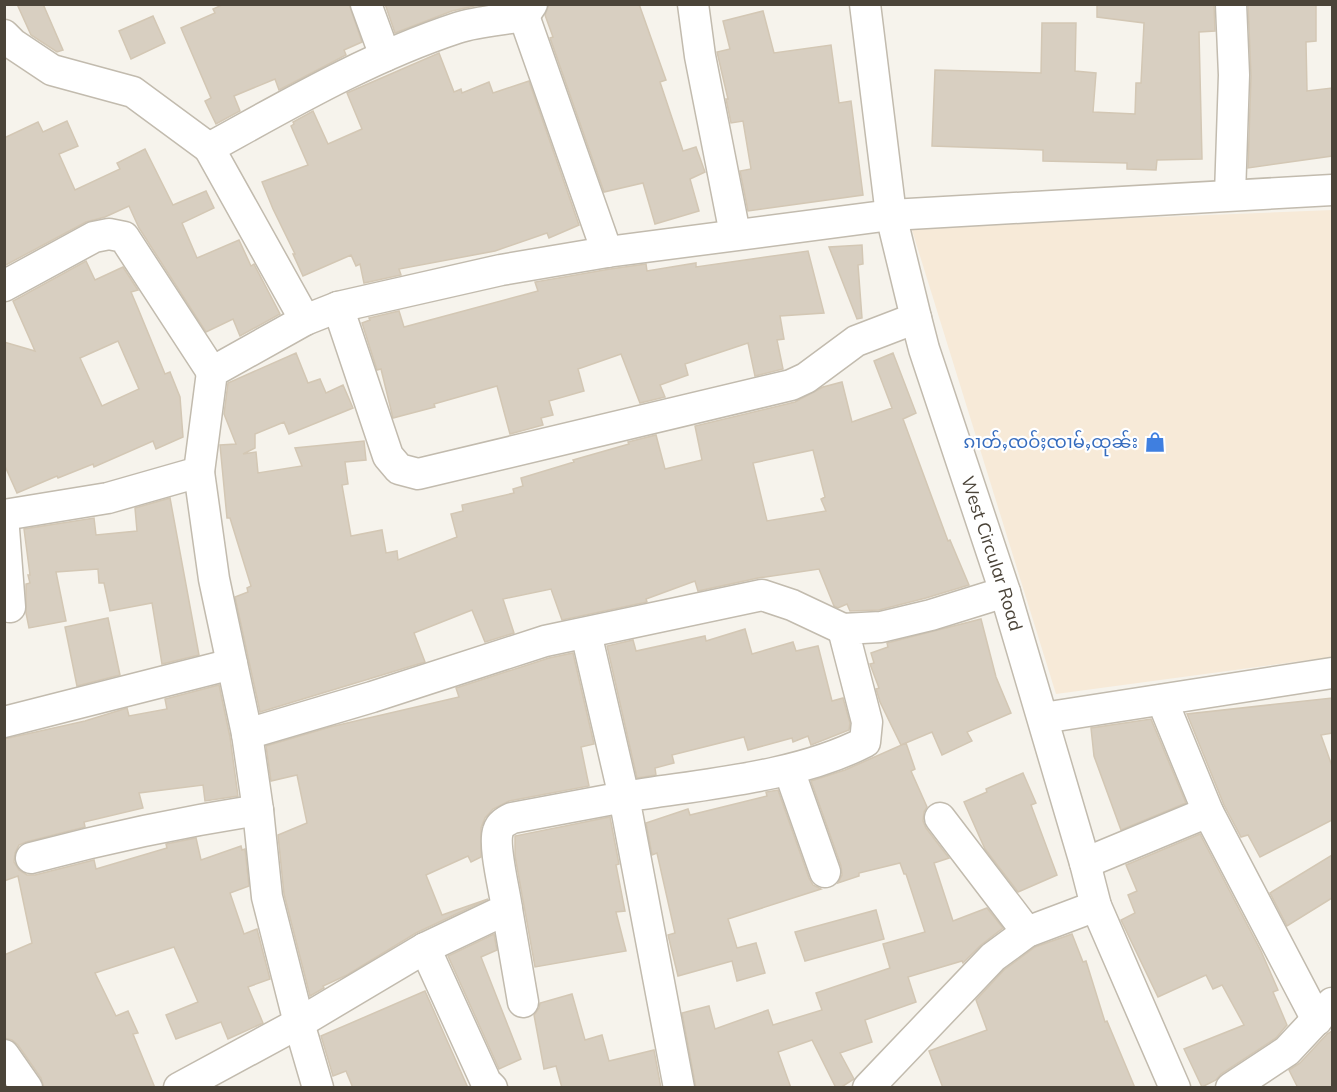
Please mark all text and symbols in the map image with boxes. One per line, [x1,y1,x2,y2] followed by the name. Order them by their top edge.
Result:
[963,429,1138,457] place label: ၵၢတ်ႇၸဝ်ႈၸၢမ်ႇထုၼ်း
[1143,430,1167,454] shop icon: ၵၢတ်ႇၸဝ်ႈၸၢမ်ႇထုၼ်း
[956,473,1028,633] street label: West Circular Road

